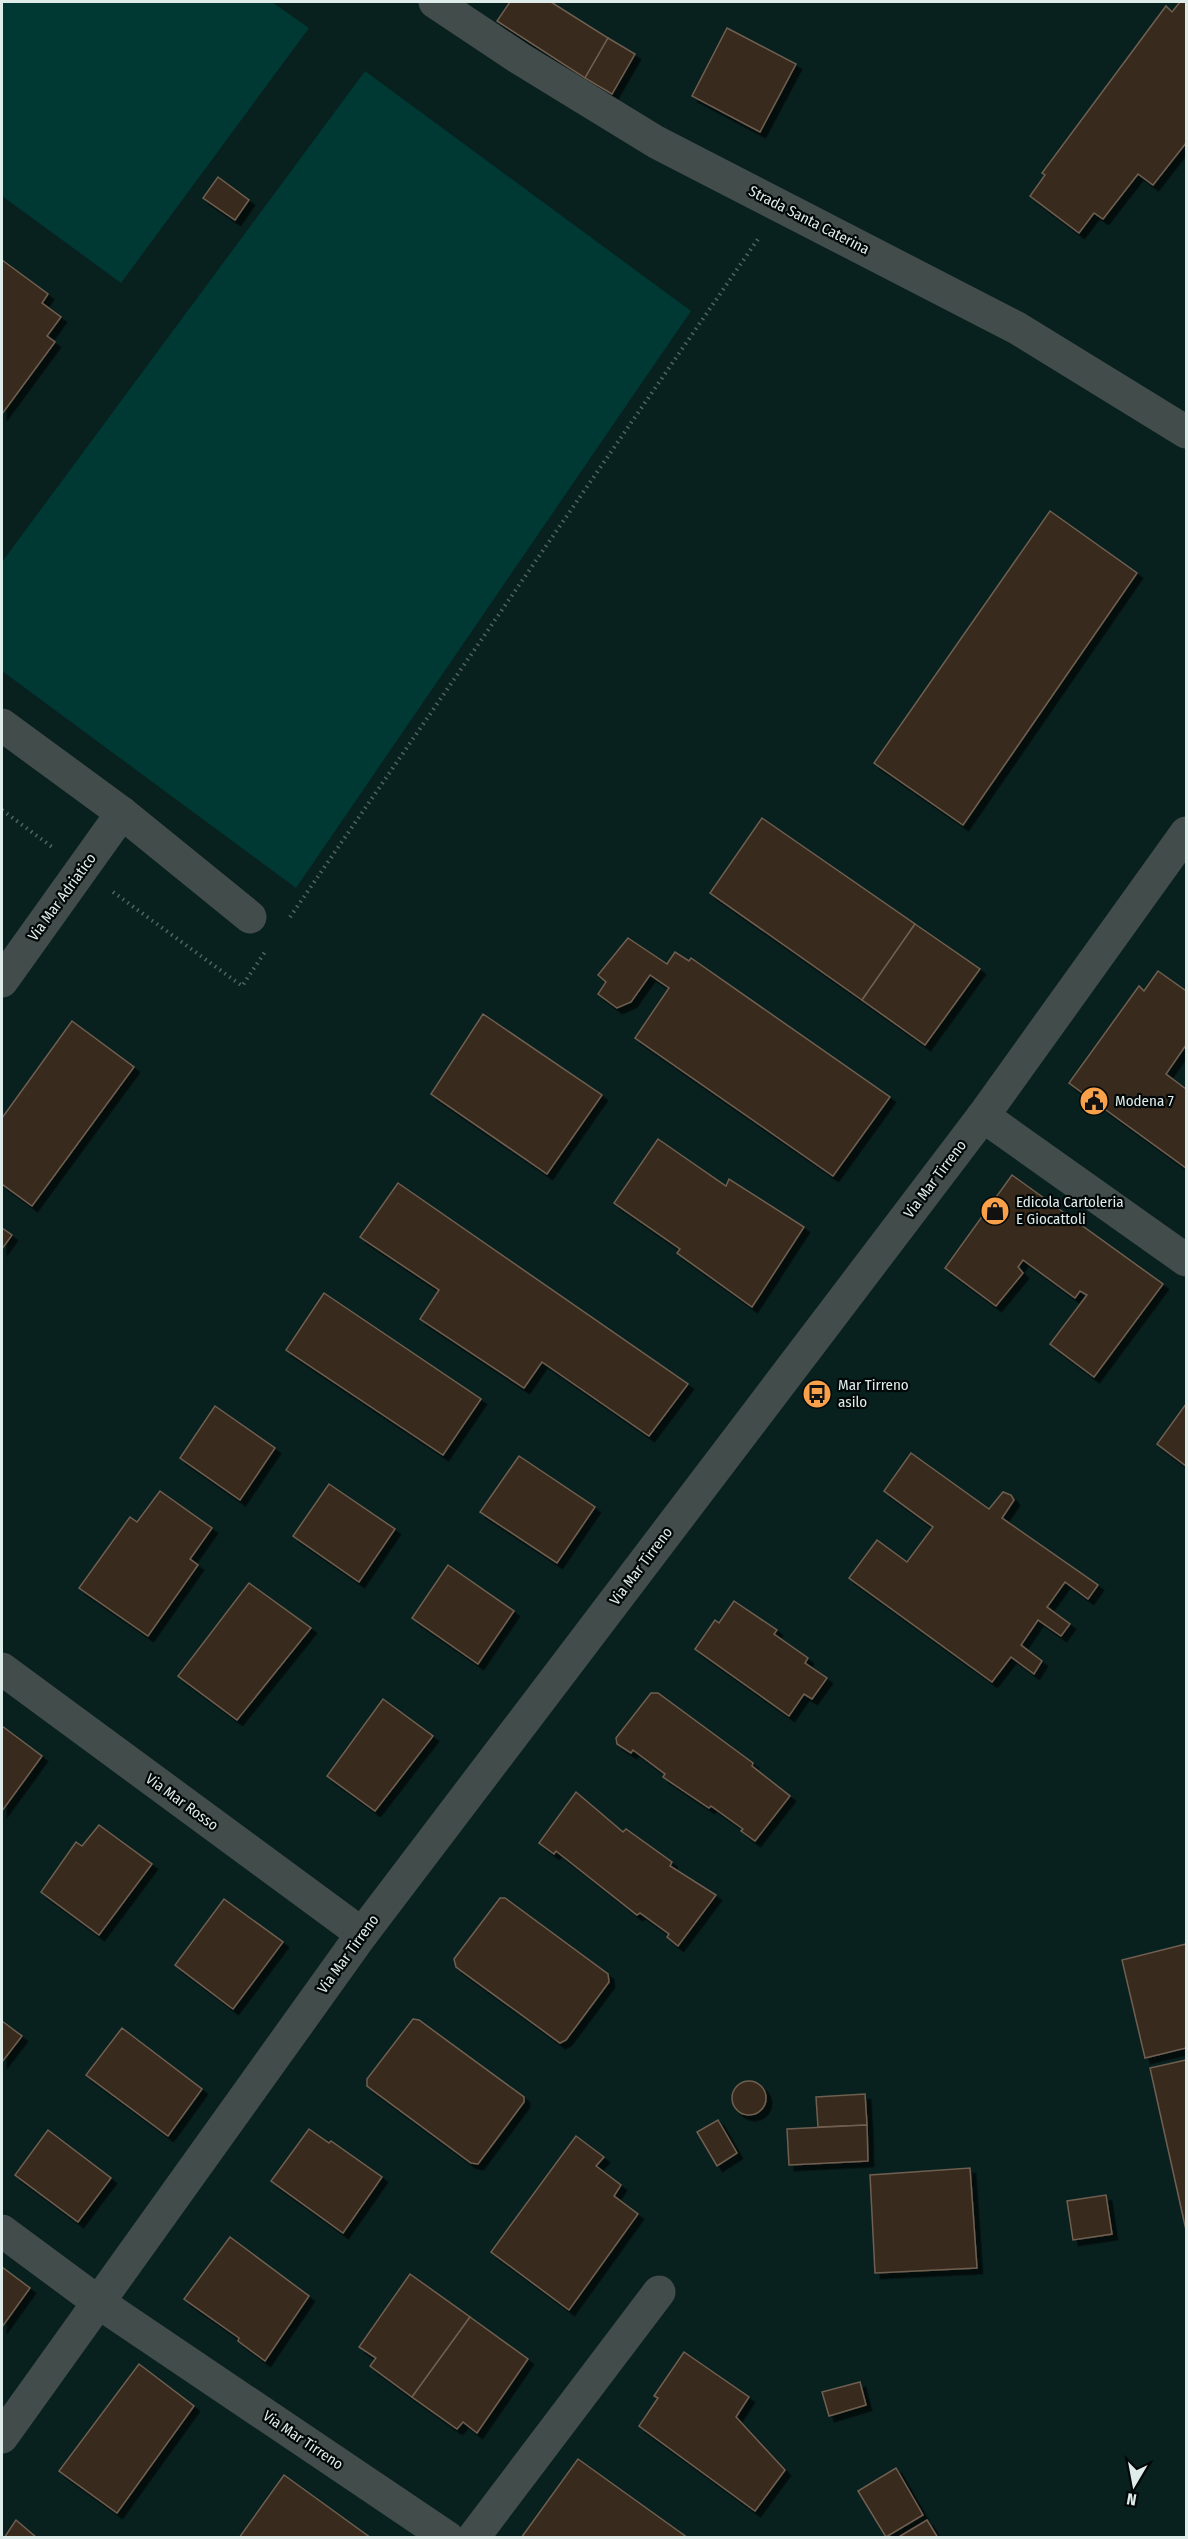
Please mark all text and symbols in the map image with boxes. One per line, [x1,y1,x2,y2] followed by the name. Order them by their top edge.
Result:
[746,182,872,258] street label: Strada Santa Caterina
[24,850,100,944] street label: Via Mar Adriatico
[1078,1085,1110,1117] public building icon: Modena 7
[1115,1092,1174,1110] place label: Modena 7
[900,1136,970,1222] street label: Via Mar Tirreno
[1016,1193,1124,1228] place label: Edicola Cartoleria E Giocattoli
[979,1195,1011,1227] shop icon: Edicola Cartoleria E Giocattoli
[838,1376,909,1411] place label: Mar Tirreno asilo
[801,1378,833,1410] bus stop icon: Mar Tirreno asilo
[606,1523,676,1609] street label: Via Mar Tirreno
[142,1770,222,1834] street label: Via Mar Rosso
[313,1911,383,1997] street label: Via Mar Tirreno
[259,2407,347,2474] street label: Via Mar Tirreno
[1104,2455,1164,2515] north arrow
[1125,2489,1138,2509] text: N

